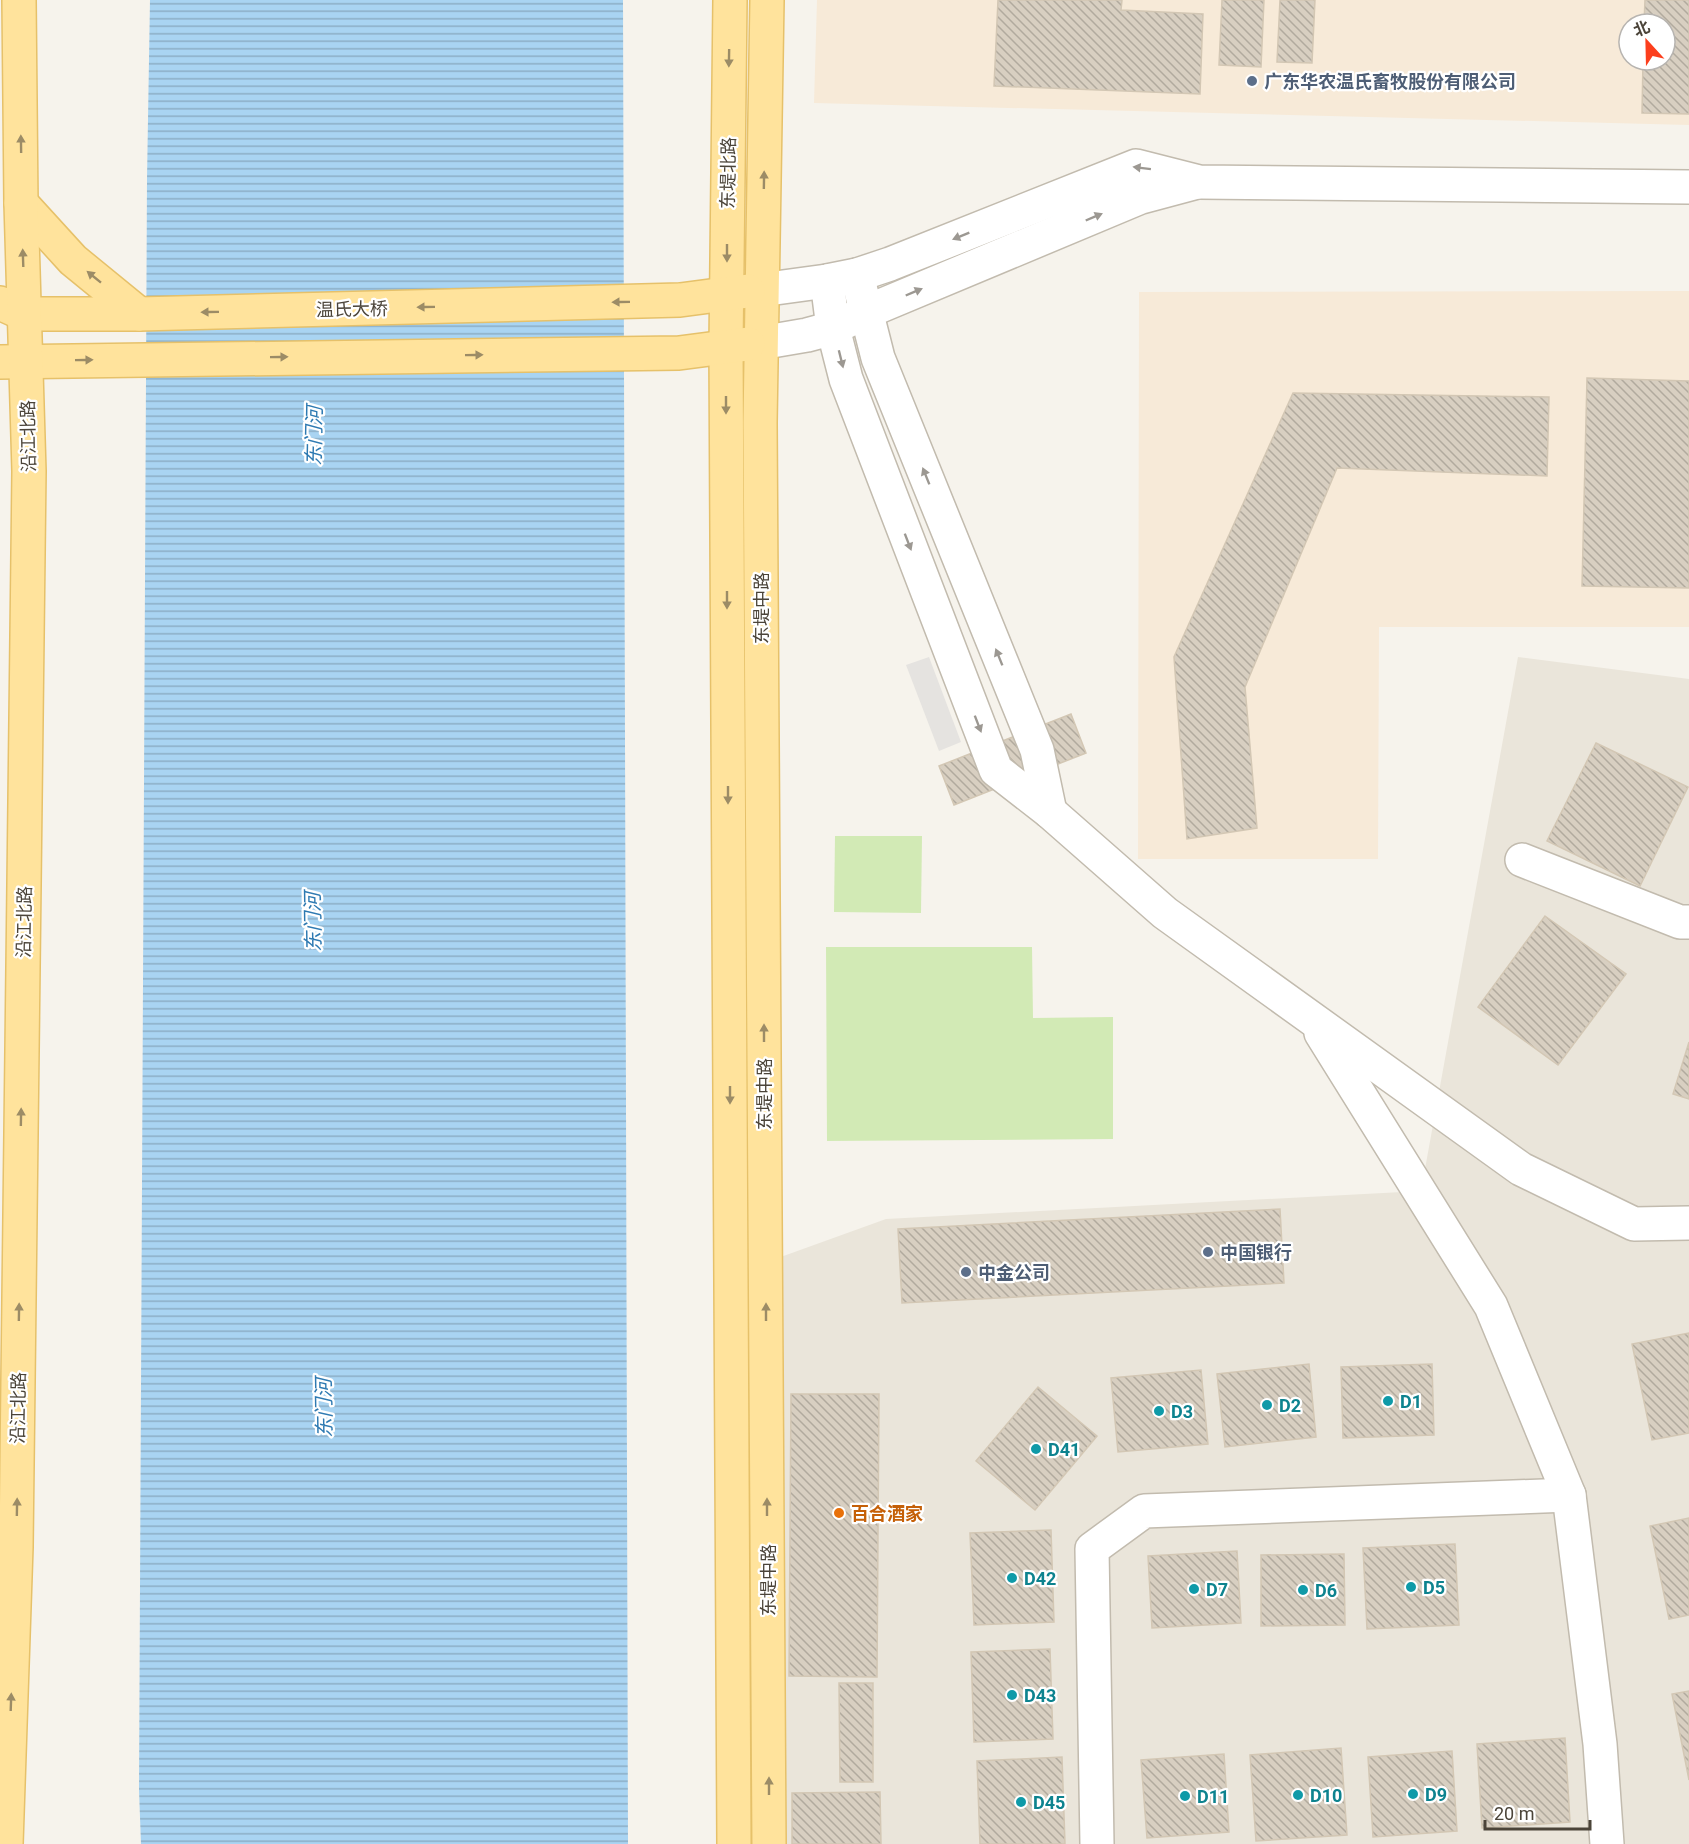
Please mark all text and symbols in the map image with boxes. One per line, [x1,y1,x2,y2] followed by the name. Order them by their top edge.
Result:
[1617,12,1677,72] north arrow
[1631,17,1653,40] text: 北
[724,49,734,68] one-way arrow
[1264,71,1516,92] place label: 广东华农温氏畜牧股份有限公司
[1245,74,1259,88] marker: 广东华农温氏畜牧股份有限公司
[16,135,25,154] one-way arrow
[717,137,739,209] street label: 东堤北路
[1132,164,1151,173] one-way arrow
[759,170,768,189] one-way arrow
[1086,212,1104,222] one-way arrow
[951,231,969,241] one-way arrow
[722,244,732,263] one-way arrow
[18,249,28,268] one-way arrow
[87,271,102,284] one-way arrow
[906,287,924,297] one-way arrow
[612,297,631,306] one-way arrow
[316,298,388,320] street label: 温氏大桥
[417,302,436,311] one-way arrow
[201,308,220,317] one-way arrow
[465,350,484,360] one-way arrow
[837,350,847,368] one-way arrow
[270,353,289,362] one-way arrow
[75,355,94,365] one-way arrow
[721,396,731,415] one-way arrow
[17,400,39,472] street label: 沿江北路
[301,402,327,466] water label: 东门河
[921,467,931,485] one-way arrow
[904,533,914,551] one-way arrow
[751,572,772,644] street label: 东堤中路
[722,591,732,610] one-way arrow
[994,648,1003,666] one-way arrow
[974,715,984,733] one-way arrow
[724,786,733,805] one-way arrow
[13,886,35,958] street label: 沿江北路
[300,888,326,952] water label: 东门河
[759,1023,769,1042] one-way arrow
[754,1058,775,1130] street label: 东堤中路
[725,1086,735,1105] one-way arrow
[17,1107,26,1126] one-way arrow
[1220,1242,1292,1263] place label: 中国银行
[1201,1245,1215,1259] marker: 中国银行
[978,1262,1050,1283] place label: 中金公司
[959,1265,973,1279] marker: 中金公司
[14,1302,24,1321] one-way arrow
[761,1302,771,1321] one-way arrow
[7,1372,29,1444] street label: 沿江北路
[311,1374,337,1438] water label: 东门河
[1400,1391,1422,1412] place label: D1
[1381,1394,1395,1408] marker: D1
[1279,1395,1301,1416] place label: D2
[1260,1398,1274,1412] marker: D2
[1171,1401,1193,1422] place label: D3
[1152,1404,1166,1418] marker: D3
[1048,1439,1080,1460] place label: D41
[1029,1442,1043,1456] marker: D41
[12,1497,22,1516] one-way arrow
[762,1497,772,1516] one-way arrow
[851,1503,923,1524] place label: 百合酒家
[832,1506,846,1520] marker: 百合酒家
[758,1544,779,1616] street label: 东堤中路
[1024,1568,1056,1589] place label: D42
[1005,1571,1019,1585] marker: D42
[1423,1577,1445,1598] place label: D5
[1206,1579,1228,1600] place label: D7
[1315,1580,1337,1601] place label: D6
[1404,1580,1418,1594] marker: D5
[1187,1582,1201,1596] marker: D7
[1296,1583,1310,1597] marker: D6
[1024,1685,1056,1706] place label: D43
[1005,1688,1019,1702] marker: D43
[6,1692,16,1711] one-way arrow
[764,1776,774,1795] one-way arrow
[1425,1784,1447,1805] place label: D9
[1310,1785,1342,1806] place label: D10
[1197,1786,1229,1807] place label: D11
[1406,1787,1420,1801] marker: D9
[1291,1788,1305,1802] marker: D10
[1178,1789,1192,1803] marker: D11
[1033,1792,1065,1813] place label: D45
[1485,1793,1590,1831] scale bar
[1014,1795,1028,1809] marker: D45
[1494,1803,1534,1824] text: 20 m

